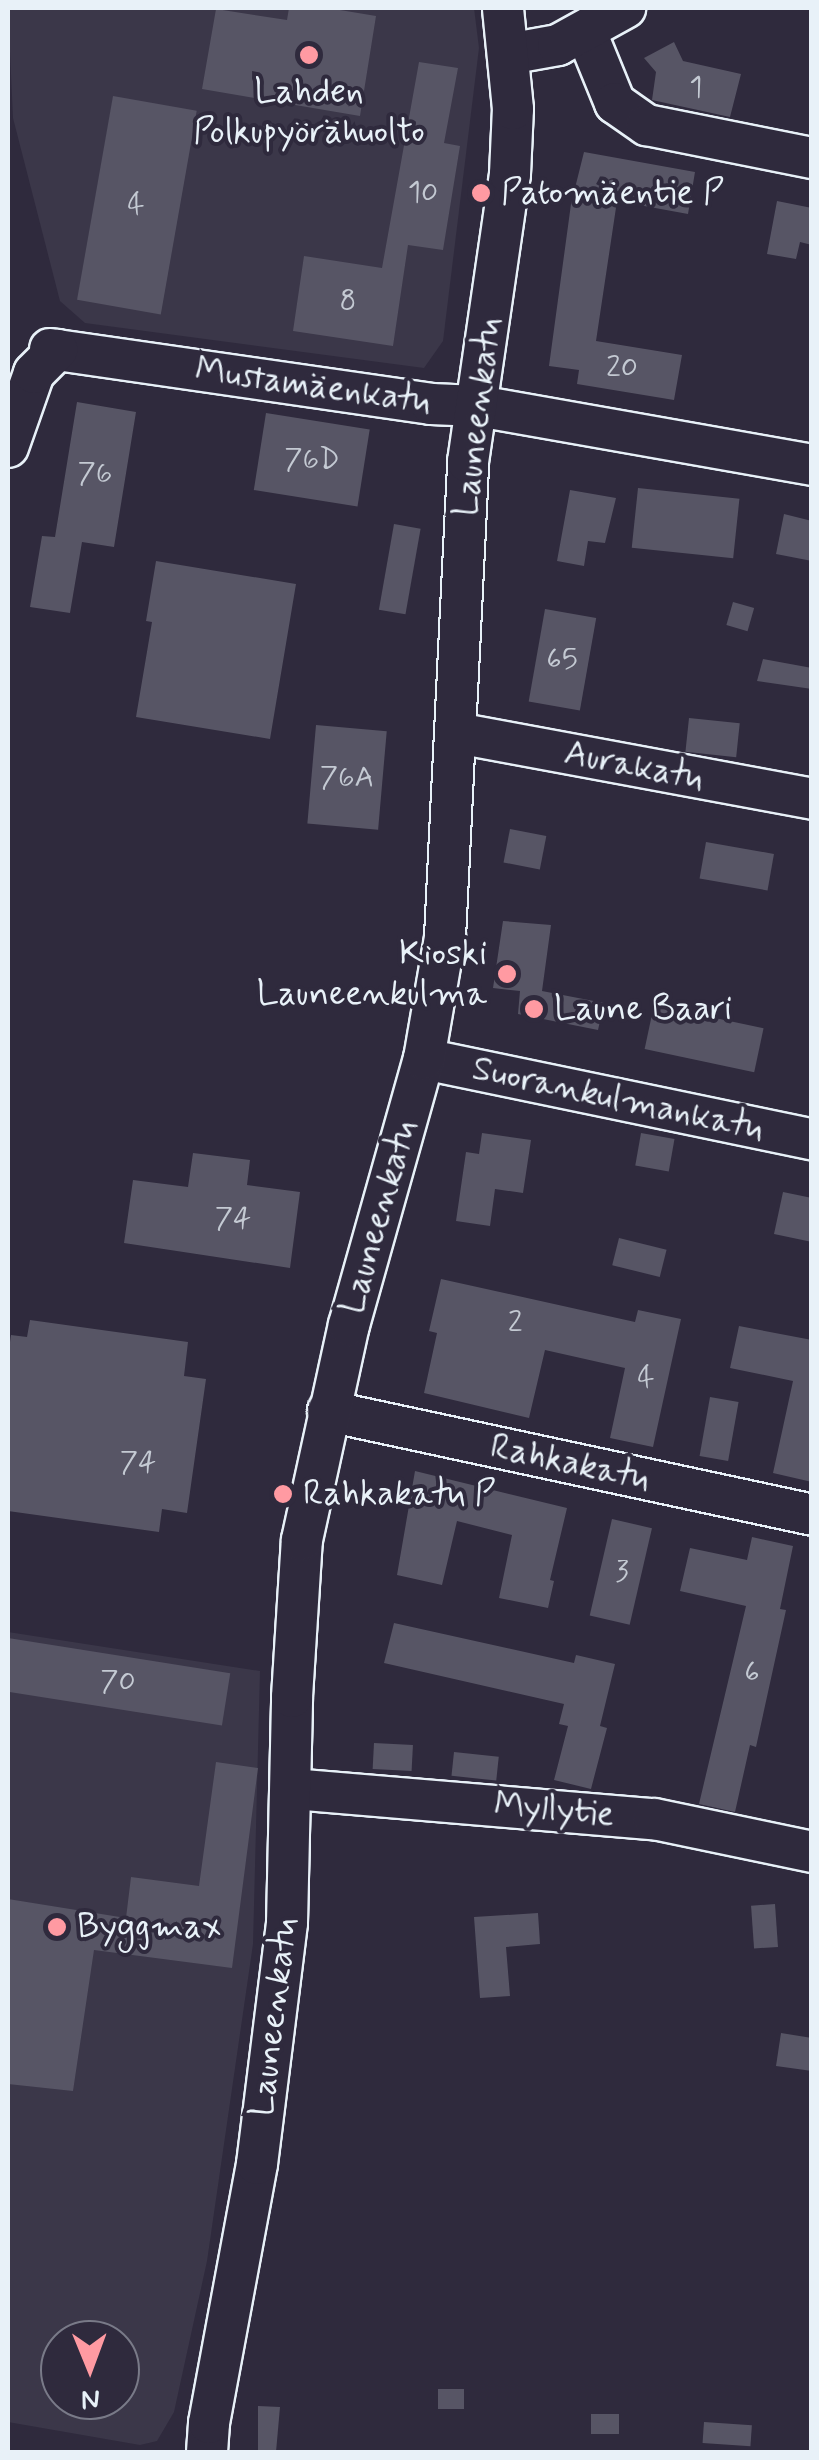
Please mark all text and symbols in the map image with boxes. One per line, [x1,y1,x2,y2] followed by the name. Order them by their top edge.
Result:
[298,44,320,66] marker: Lahden Polkupyörähuolto
[689,70,703,106] house number: 1
[193,71,425,153] place label: Lahden Polkupyörähuolto
[501,172,724,214] place label: Patomäentie P
[408,175,438,211] house number: 10
[470,182,492,204] marker: Patomäentie P
[127,187,145,223] house number: 4
[340,283,356,319] house number: 8
[445,315,511,519] street label: Launeenkatu
[192,349,434,423] street label: Mustamäenkatu
[606,350,638,386] house number: 20
[284,442,340,478] house number: 76D
[78,456,112,492] house number: 76
[546,642,578,678] house number: 65
[561,732,707,800] street label: Aurakatu
[320,760,374,796] house number: 76A
[257,933,487,1015] place label: Kioski Launeenkulma
[496,963,518,985] marker: Kioski Launeenkulma
[554,988,732,1030] place label: Laune Baari
[523,998,545,1020] marker: Laune Baari
[468,1048,768,1150] street label: Suorankulmankatu
[331,1115,427,1319] street label: Launeenkatu
[215,1201,251,1237] house number: 74
[508,1305,522,1341] house number: 2
[637,1360,655,1396] house number: 4
[486,1426,654,1500] street label: Rahkakatu
[120,1445,156,1481] house number: 74
[303,1473,496,1515] place label: Rahkakatu P
[272,1483,294,1505] marker: Rahkakatu P
[615,1554,629,1590] house number: 3
[744,1655,760,1691] house number: 6
[100,1664,136,1700] house number: 70
[492,1784,616,1836] street label: Myllytie
[77,1906,221,1948] place label: Byggmax
[241,1915,307,2119] street label: Launeenkatu
[46,1916,68,1938] marker: Byggmax
[40,2320,140,2420] north arrow
[81,2380,100,2417] text: N

